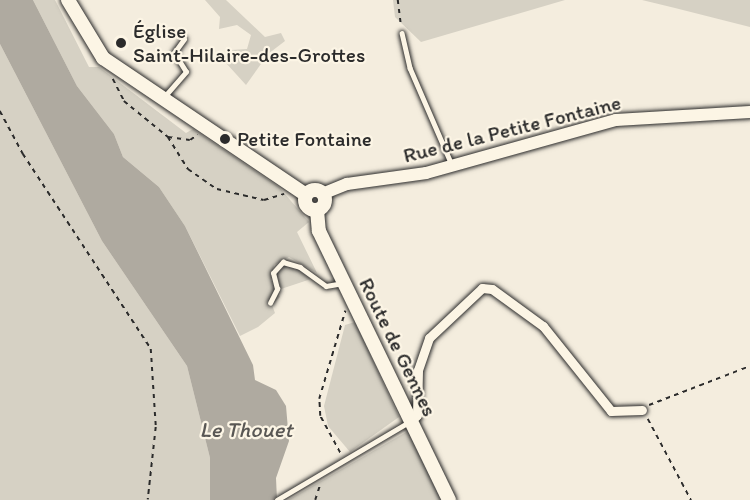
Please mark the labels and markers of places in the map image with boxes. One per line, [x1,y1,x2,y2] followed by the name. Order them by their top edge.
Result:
[133,18,365,68] place label: Église Saint-Hilaire-des-Grottes
[114,36,128,50] marker: Église Saint-Hilaire-des-Grottes
[237,126,373,152] place label: Petite Fontaine
[218,132,232,146] marker: Petite Fontaine

